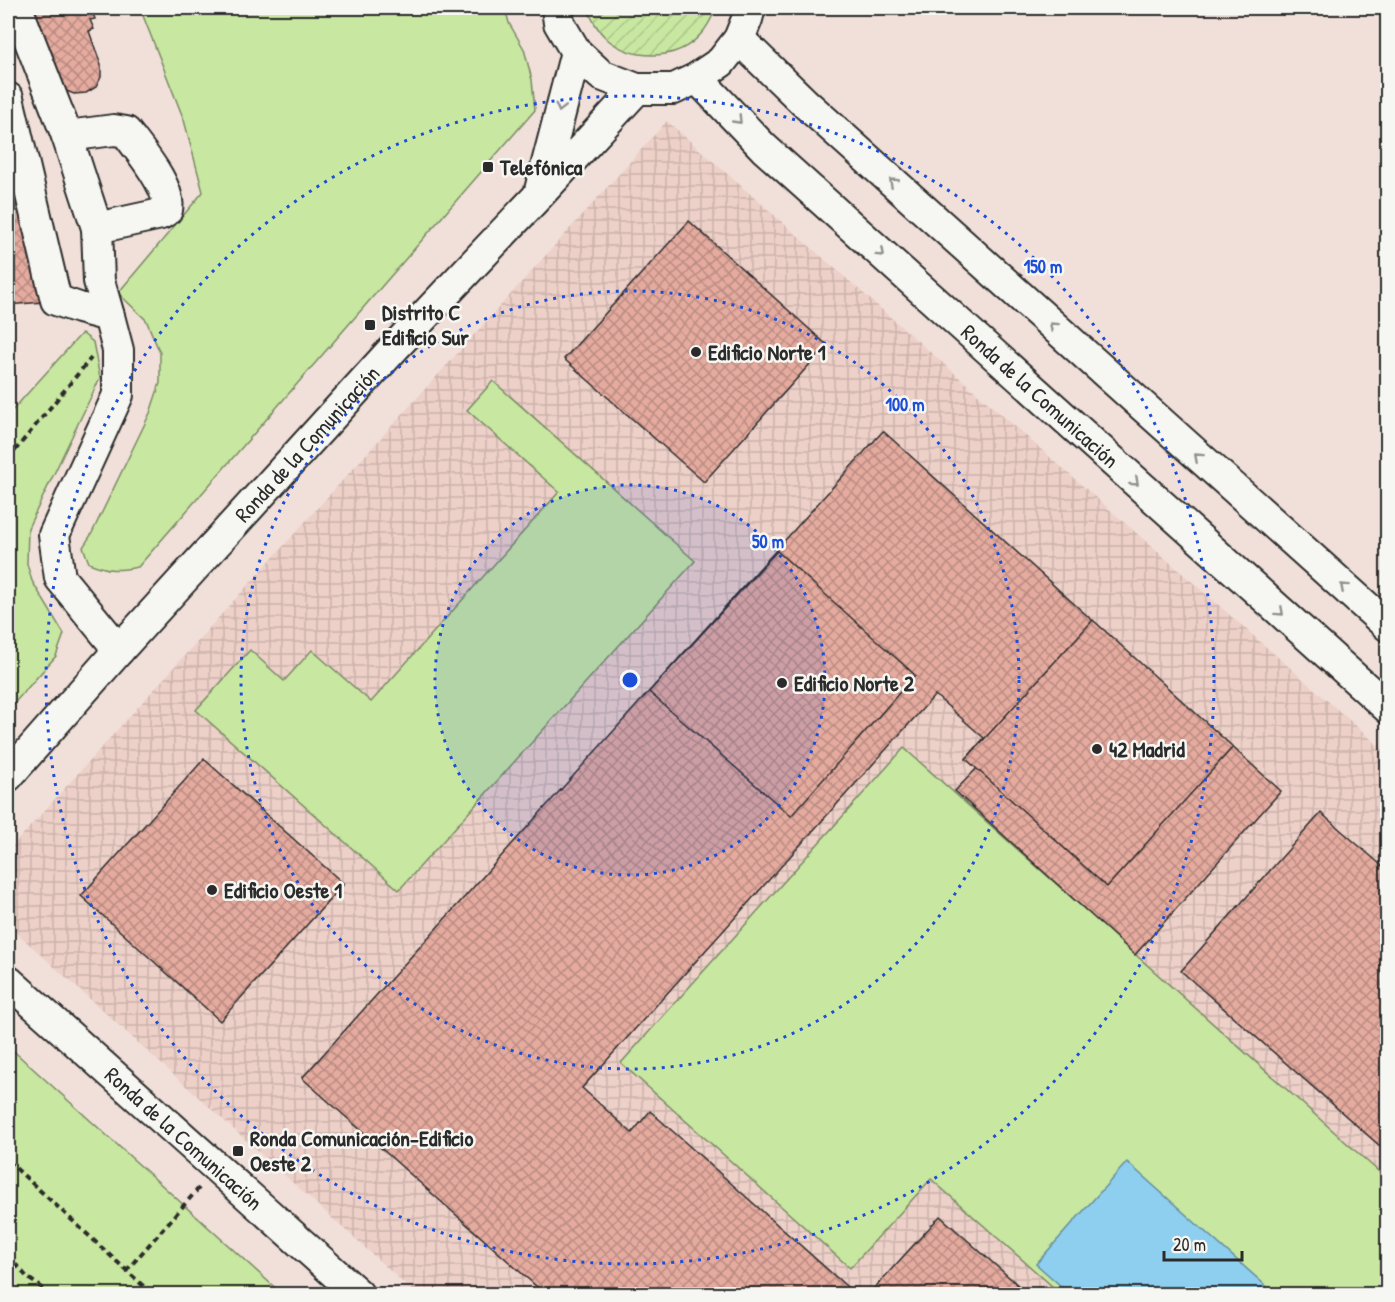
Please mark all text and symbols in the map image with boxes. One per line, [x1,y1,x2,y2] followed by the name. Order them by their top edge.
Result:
[555,103,568,113] one-way arrow
[730,113,741,124] one-way arrow
[499,152,583,182] place label: Telefónica
[481,160,495,174] marker: Telefónica
[889,178,899,189] one-way arrow
[874,246,884,257] one-way arrow
[1024,254,1062,279] text: 150 m
[382,297,469,352] place label: Distrito C Edificio Sur
[955,317,1125,475] street label: Ronda de la Comunicación
[363,318,377,332] marker: Distrito C Edificio Sur
[1050,322,1060,333] one-way arrow
[708,337,826,367] place label: Edificio Norte 1
[689,345,703,359] marker: Edificio Norte 1
[228,359,386,528] street label: Ronda de la Comunicación
[885,392,925,417] text: 100 m
[1195,453,1205,464] one-way arrow
[1128,474,1139,485] one-way arrow
[752,529,784,554] text: 50 m
[1340,583,1351,594] one-way arrow
[1273,605,1284,616] one-way arrow
[794,668,915,698] place label: Edificio Norte 2
[620,670,640,690] centre of rings
[775,676,789,690] marker: Edificio Norte 2
[1109,734,1185,764] place label: 42 Madrid
[1090,742,1104,756] marker: 42 Madrid
[224,875,342,905] place label: Edificio Oeste 1
[205,883,219,897] marker: Edificio Oeste 1
[99,1060,269,1217] street label: Ronda de la Comunicación
[250,1123,473,1178] place label: Ronda Comunicación-Edificio Oeste 2
[231,1144,245,1158] marker: Ronda Comunicación-Edificio Oeste 2
[1164,1224,1242,1262] scale bar
[1173,1232,1206,1257] text: 20 m

